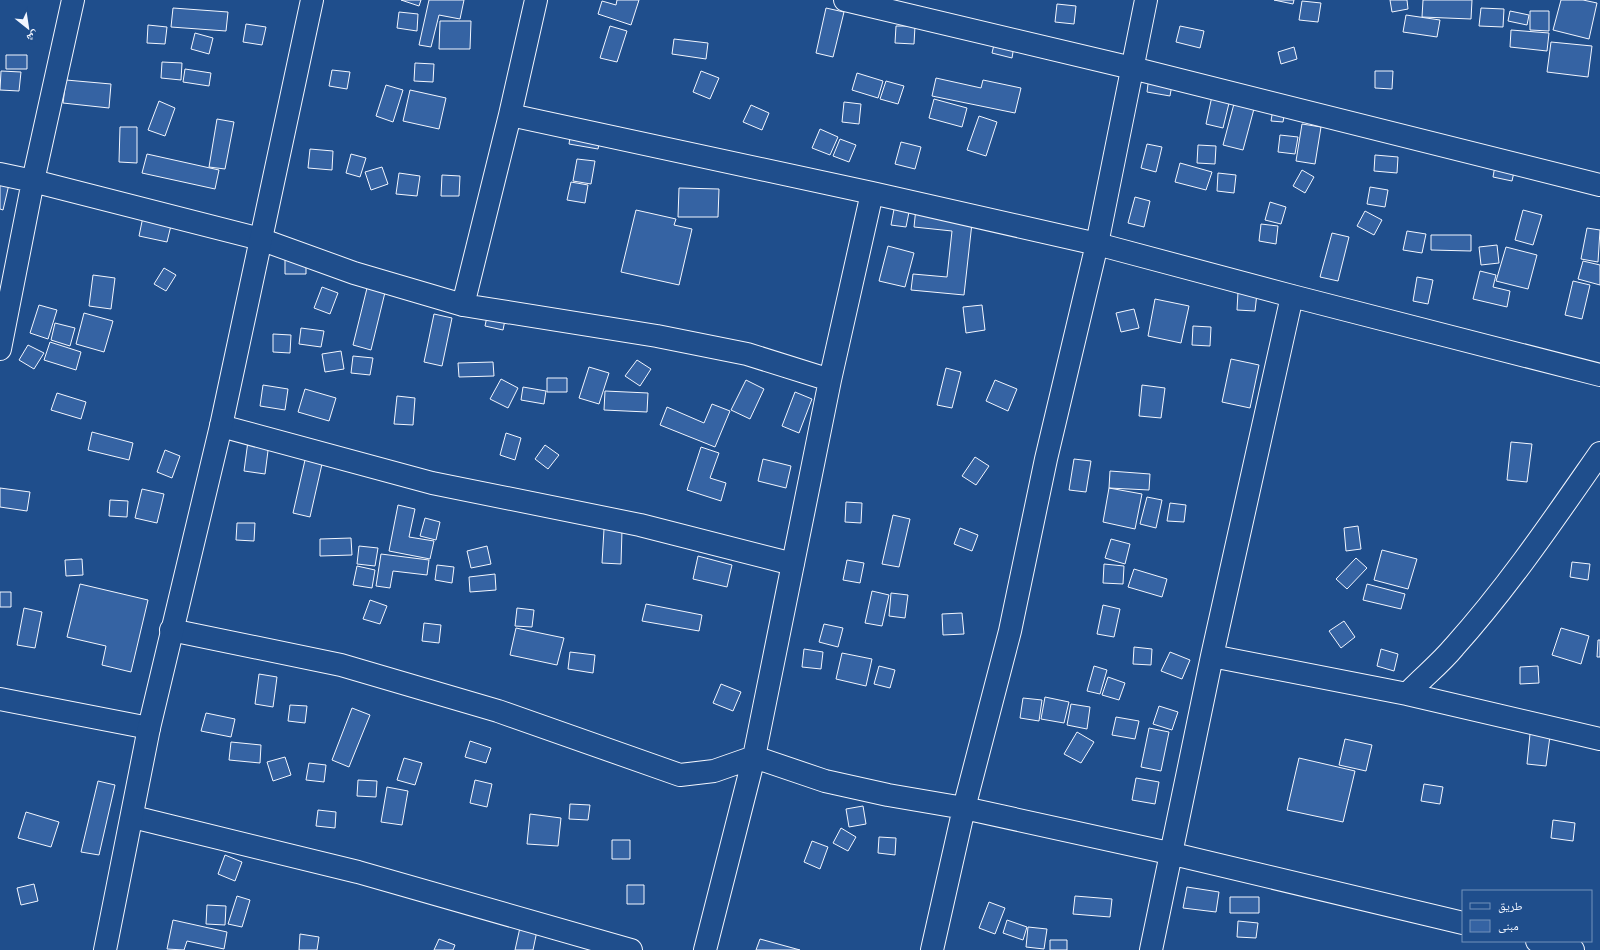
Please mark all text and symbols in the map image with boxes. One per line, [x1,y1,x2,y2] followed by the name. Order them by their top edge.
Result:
[8,8,48,48] north arrow
[24,27,41,45] text: ش
[1462,890,1592,942] legend
[1498,899,1523,913] text: طريق
[1498,919,1519,933] text: مبنى

